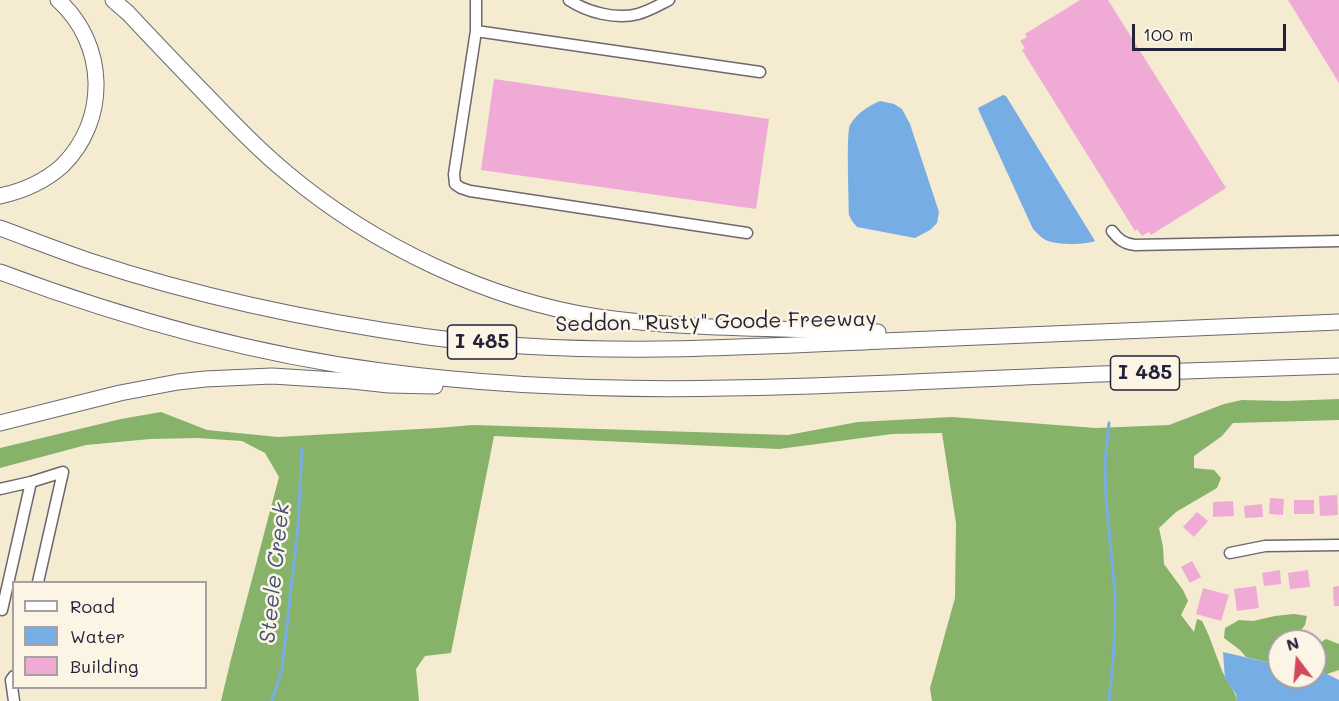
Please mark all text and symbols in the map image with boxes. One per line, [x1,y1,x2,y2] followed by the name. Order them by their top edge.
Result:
[1135,12,1290,50] scale bar
[1143,22,1193,46] text: 100 m
[555,307,877,337] street label: Seddon "Rusty" Goode Freeway
[448,325,516,359] road number: I 485
[1110,356,1180,390] road number: I 485
[254,501,296,645] water label: Steele Creek
[12,581,207,689] legend
[70,594,115,618] text: Road
[70,624,125,648] text: Water
[1267,629,1327,689] north arrow
[1284,631,1301,655] text: N
[70,654,138,678] text: Building

